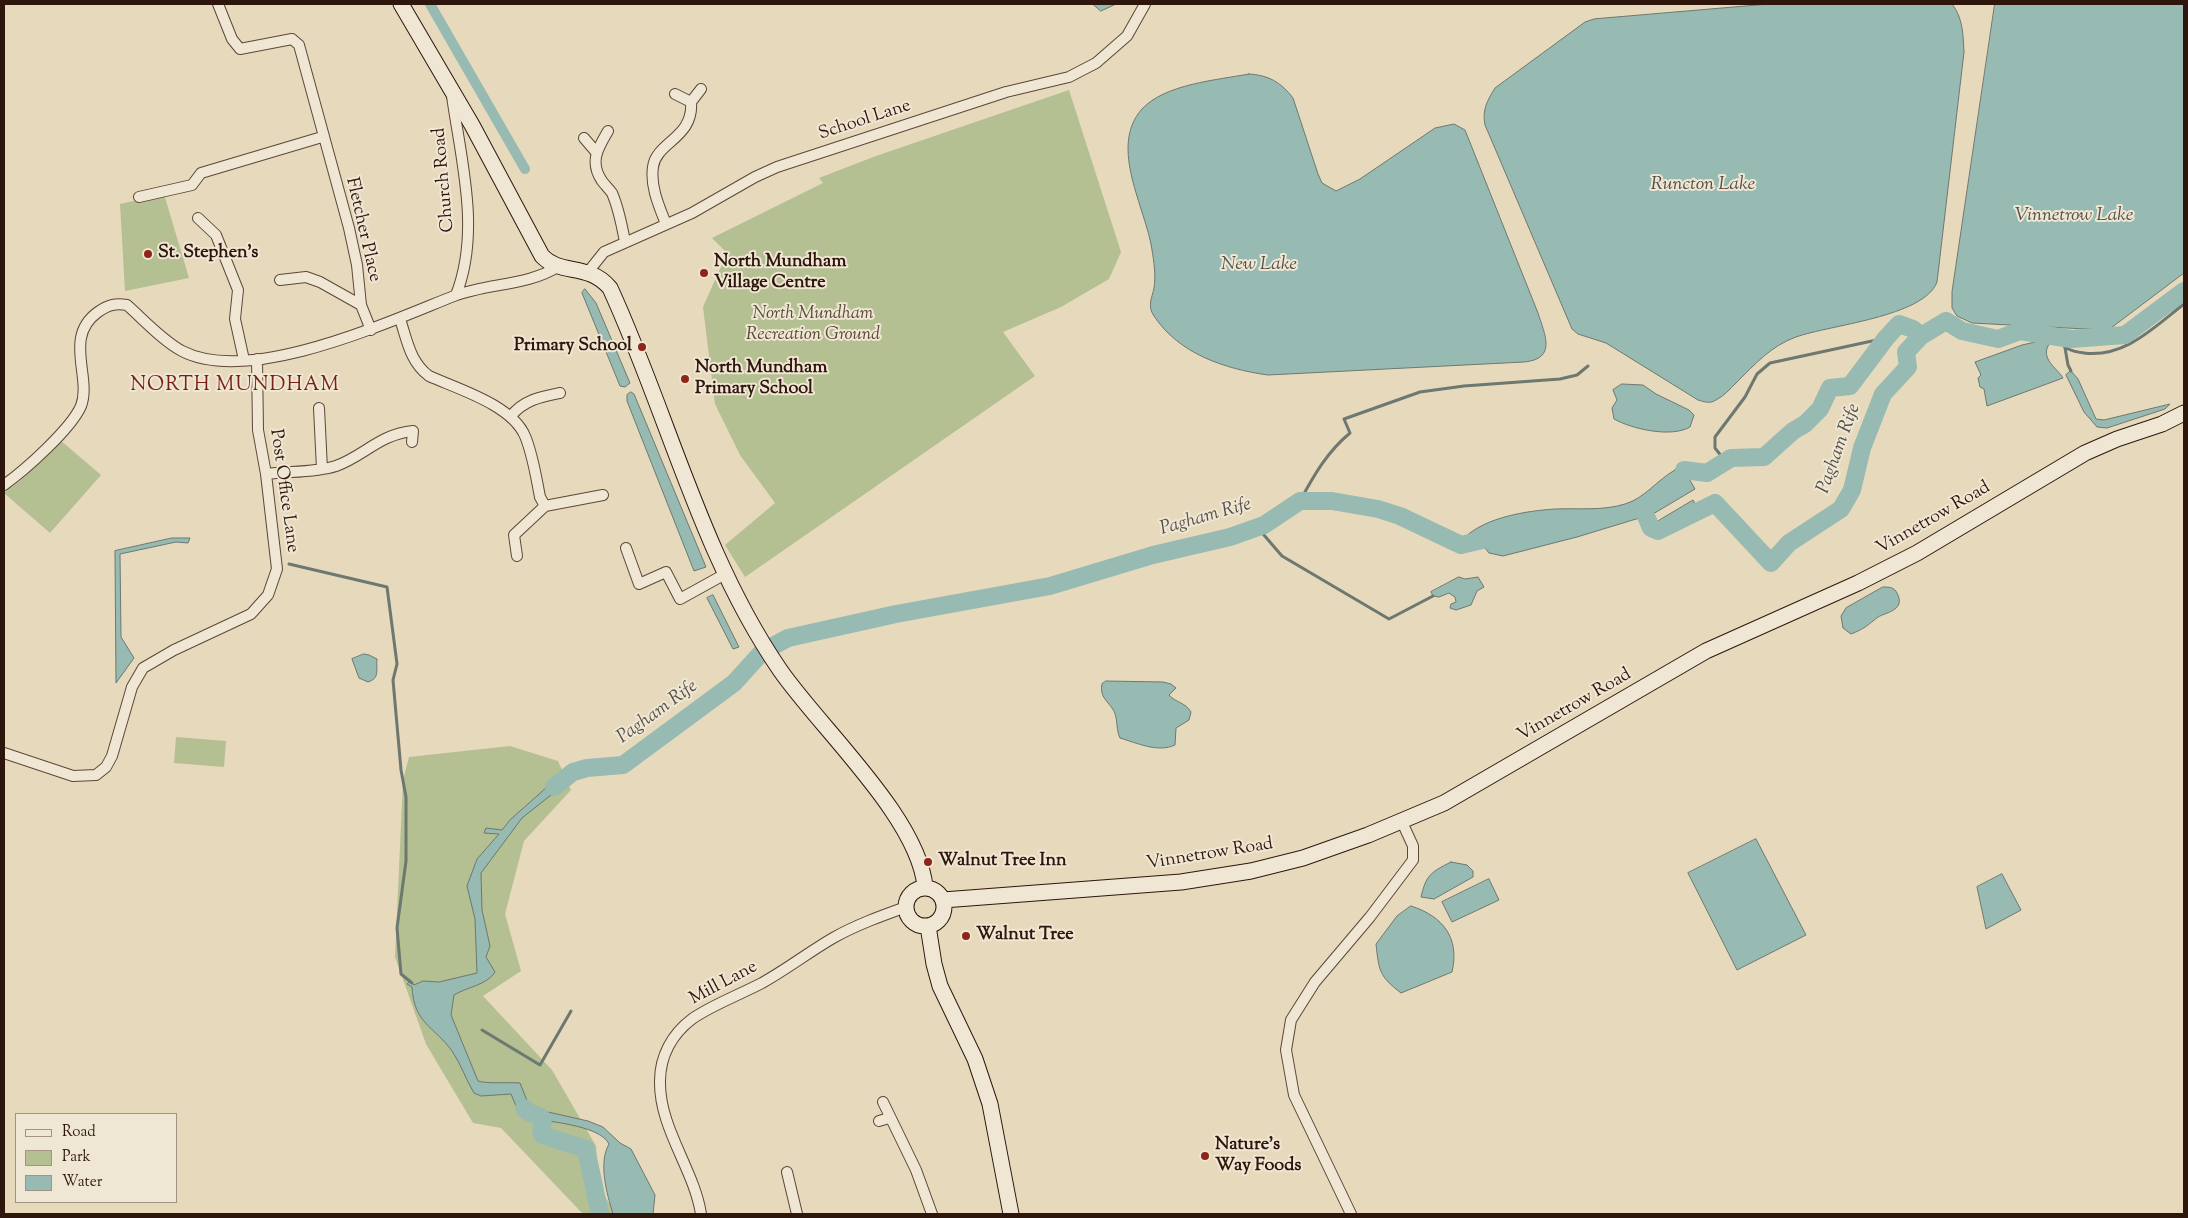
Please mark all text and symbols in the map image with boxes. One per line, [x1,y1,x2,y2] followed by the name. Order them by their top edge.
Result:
[816,96,914,146] street label: School Lane
[430,127,460,233] street label: Church Road
[1651,175,1755,197] water label: Runcton Lake
[340,176,384,284] street label: Fletcher Place
[2015,206,2133,228] water label: Vinnetrow Lake
[158,243,258,265] place label: St. Stephen's
[142,248,154,260] marker: St. Stephen's
[714,252,846,294] place label: North Mundham Village Centre
[1221,255,1297,277] water label: New Lake
[698,267,710,279] marker: North Mundham Village Centre
[746,304,880,346] park label: North Mundham Recreation Ground
[514,336,632,358] place label: Primary School
[636,341,648,353] marker: Primary School
[695,358,827,400] place label: North Mundham Primary School
[679,373,691,385] marker: North Mundham Primary School
[129,375,341,399] district label: NORTH MUNDHAM
[1813,401,1867,497] water label: Pagham Rife
[264,428,302,554] street label: Post Office Lane
[1873,478,1995,560] street label: Vinnetrow Road
[1158,494,1254,542] water label: Pagham Rife
[1514,665,1636,747] street label: Vinnetrow Road
[613,676,703,750] water label: Pagham Rife
[1145,834,1275,876] street label: Vinnetrow Road
[938,851,1067,873] place label: Walnut Tree Inn
[922,856,934,868] marker: Walnut Tree Inn
[976,925,1074,947] place label: Walnut Tree
[960,930,972,942] marker: Walnut Tree
[686,957,762,1011] street label: Mill Lane
[15,1113,178,1203] legend
[62,1122,96,1143] text: Road
[1215,1135,1301,1178] place label: Nature’s Way Foods
[62,1147,91,1168] text: Park
[1199,1150,1211,1162] marker: Nature’s Way Foods
[62,1172,102,1193] text: Water

